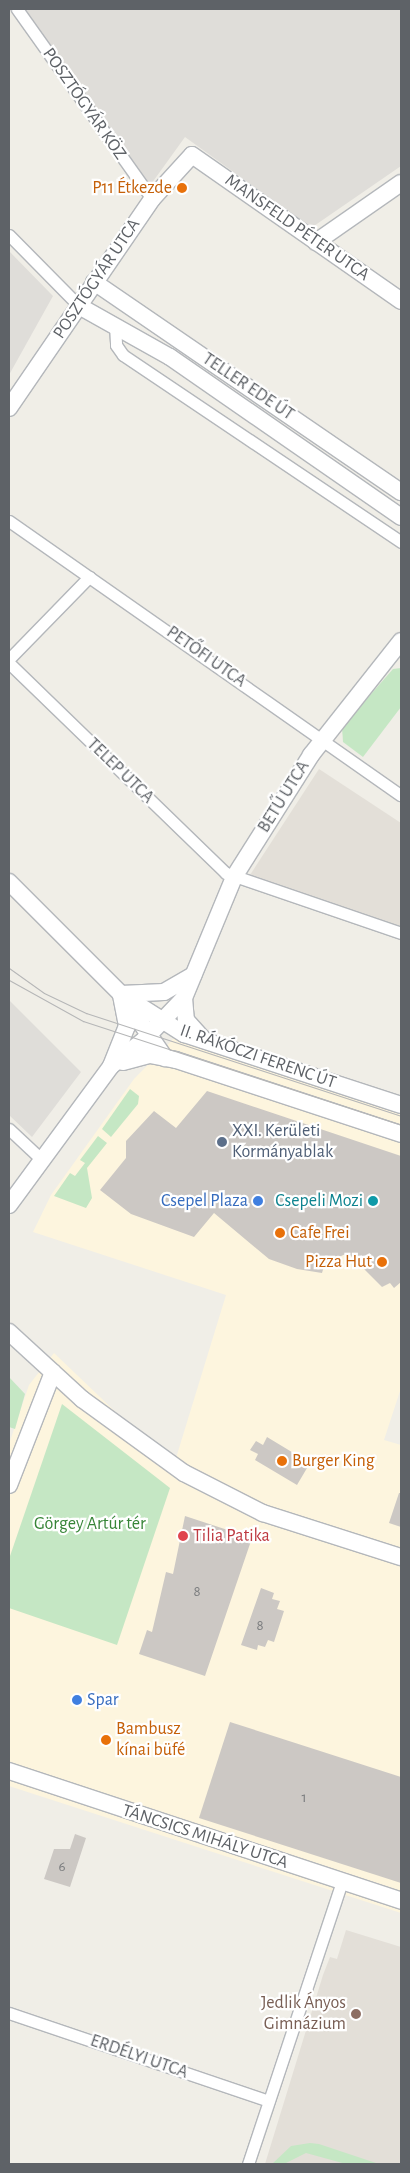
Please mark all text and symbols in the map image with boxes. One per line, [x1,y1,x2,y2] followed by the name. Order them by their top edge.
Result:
[37,44,131,164] street label: POSZTÓGYÁR KÖZ
[221,170,373,286] street label: MANSFELD PÉTER UTCA
[92,177,172,199] place label: P11 Étkezde
[176,182,188,194] marker: P11 Étkezde
[49,215,145,343] street label: POSZTÓGYÁR UTCA
[198,348,298,426] street label: TELLER EDE ÚT
[162,622,250,692] street label: PETŐFI UTCA
[82,734,158,808] street label: TELEP UTCA
[254,757,314,837] street label: BETŰ UTCA
[177,1020,339,1094] street label: II. RÁKÓCZI FERENC ÚT
[232,1121,333,1164] place label: XXI. Kerületi Kormányablak
[216,1136,228,1148] marker: XXI. Kerületi Kormányablak
[161,1190,248,1212] place label: Csepel Plaza
[275,1190,363,1212] place label: Csepeli Mozi
[252,1195,264,1207] marker: Csepel Plaza
[367,1195,379,1207] marker: Csepeli Mozi
[290,1222,349,1244] place label: Cafe Frei
[274,1227,286,1239] marker: Cafe Frei
[305,1251,372,1273] place label: Pizza Hut
[376,1256,388,1268] marker: Pizza Hut
[292,1450,375,1472] place label: Burger King
[276,1455,288,1467] marker: Burger King
[34,1513,146,1535] park label: Görgey Artúr tér
[193,1525,270,1547] place label: Tilia Patika
[177,1530,189,1542] marker: Tilia Patika
[193,1583,201,1601] house number: 8
[256,1617,264,1635] house number: 8
[87,1689,119,1711] place label: Spar
[71,1694,83,1706] marker: Spar
[116,1719,185,1762] place label: Bambusz kínai büfé
[100,1734,112,1746] marker: Bambusz kínai büfé
[301,1789,307,1807] house number: 1
[119,1800,291,1874] street label: TÁNCSICS MIHÁLY UTCA
[58,1858,66,1876] house number: 6
[261,1993,346,2036] place label: Jedlik Ányos Gimnázium
[350,2008,362,2020] marker: Jedlik Ányos Gimnázium
[87,2030,191,2084] street label: ERDÉLYI UTCA

